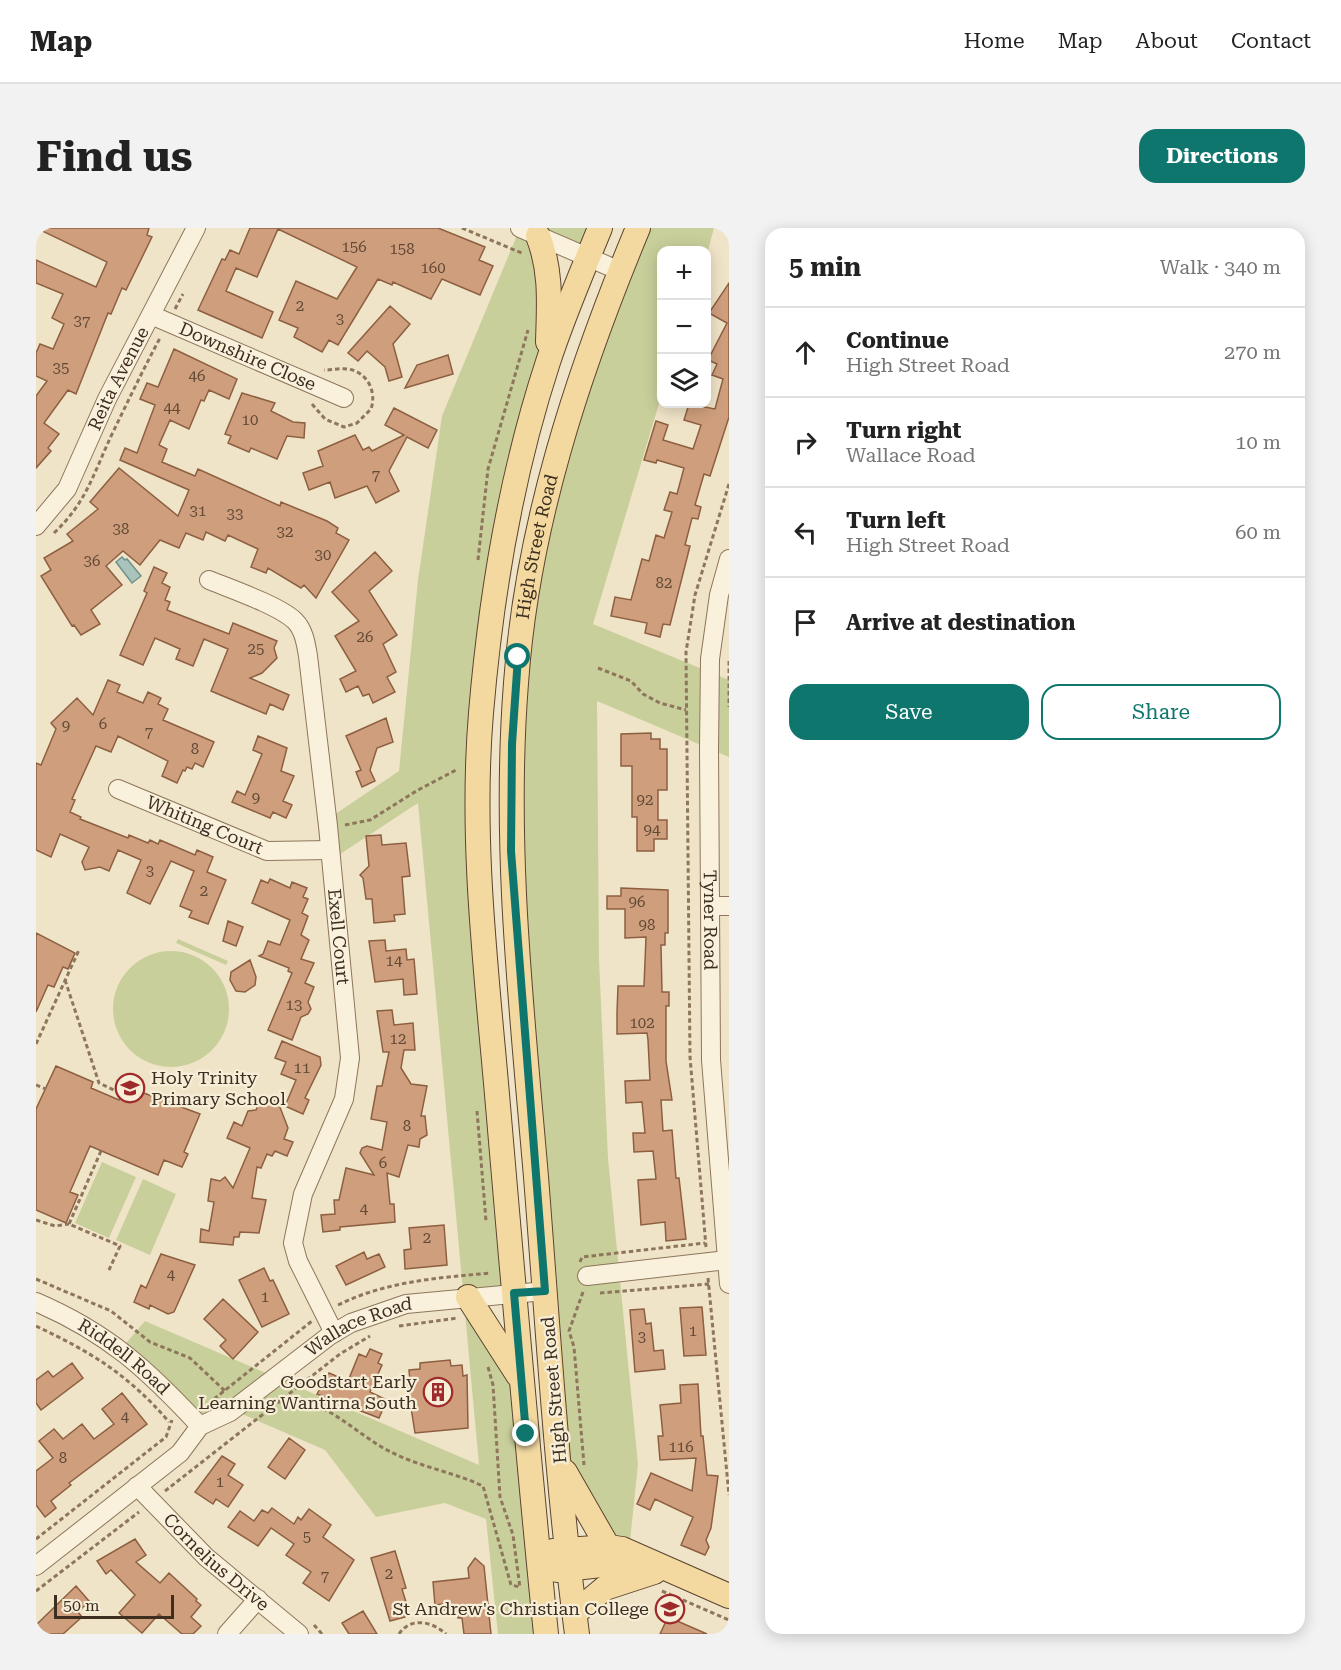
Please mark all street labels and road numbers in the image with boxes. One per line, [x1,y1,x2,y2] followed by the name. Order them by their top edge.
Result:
[176,317,319,395] street label: Downshire Close
[83,323,153,434] street label: Reita Avenue
[512,471,562,621] street label: High Street Road
[143,791,267,858] street label: Whiting Court
[700,870,721,971] street label: Tyner Road
[324,888,354,986] street label: Exell Court
[301,1292,413,1360] street label: Wallace Road
[74,1314,175,1399] street label: Riddell Road
[537,1315,570,1464] street label: High Street Road
[159,1509,274,1615] street label: Cornelius Drive

